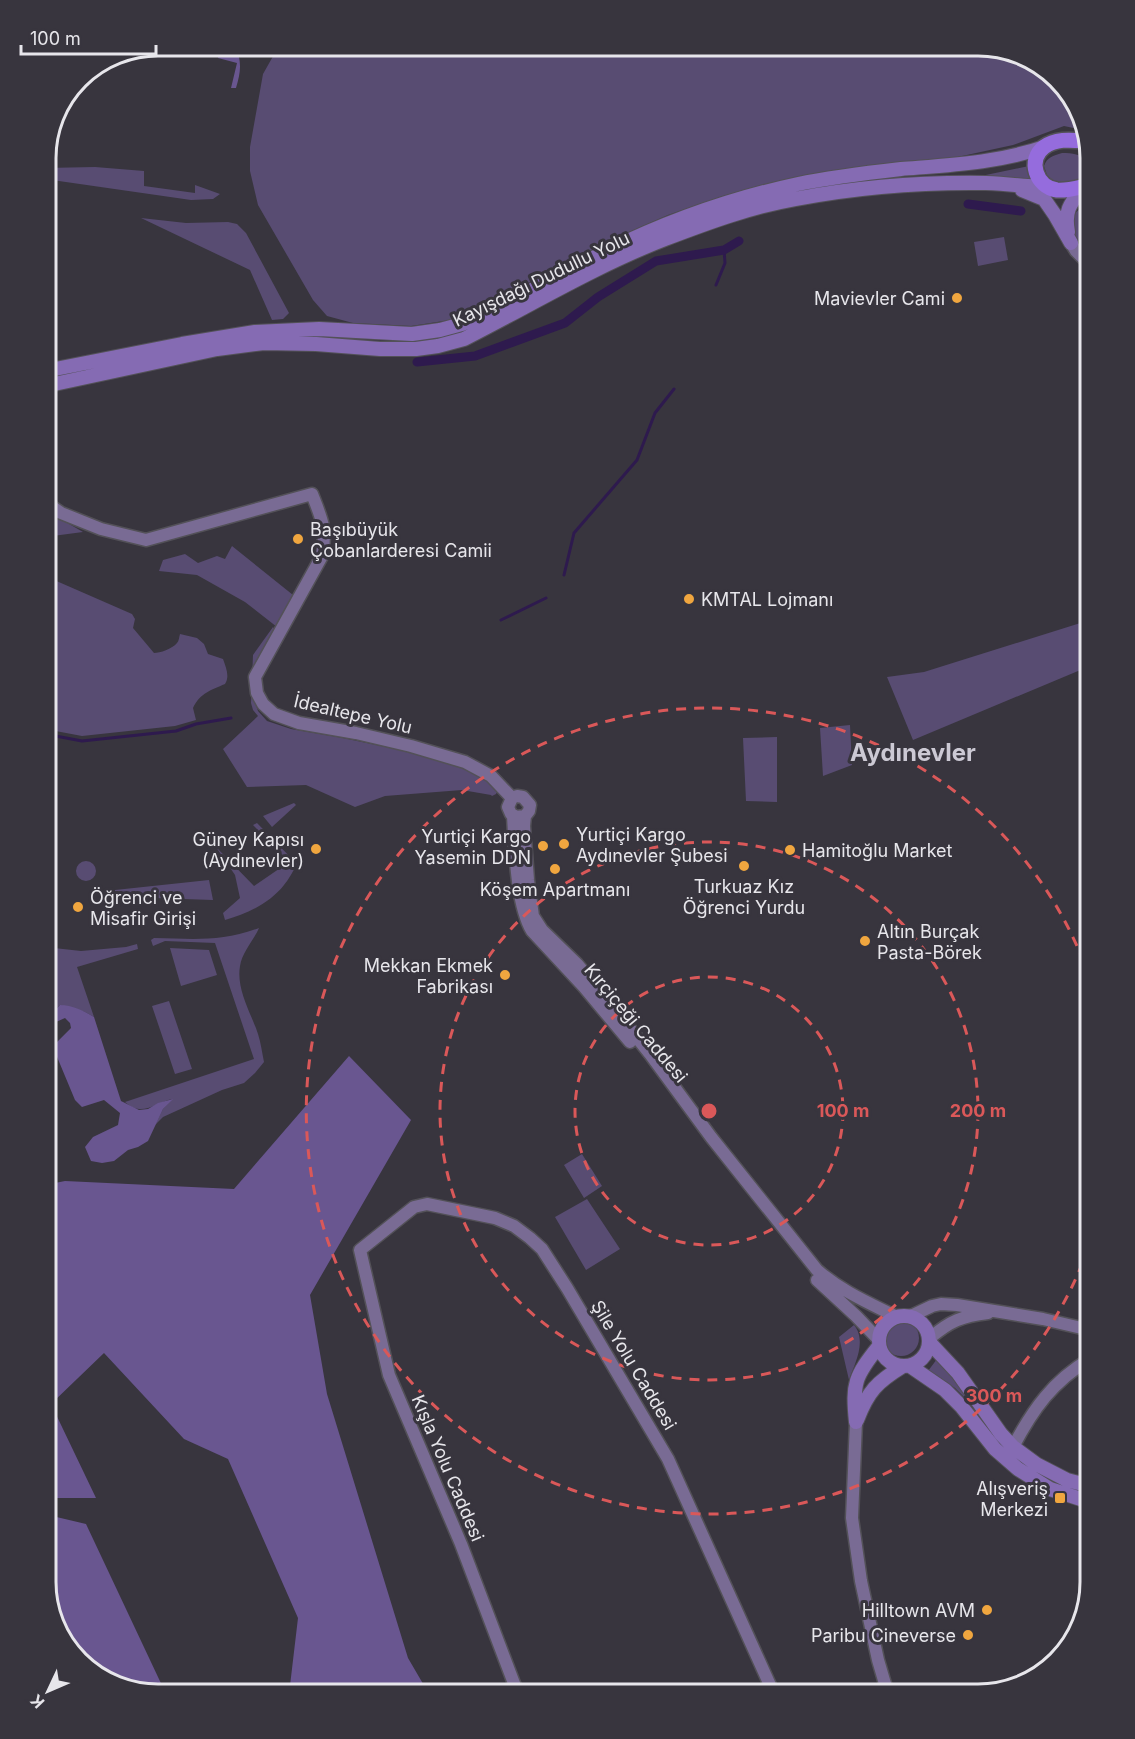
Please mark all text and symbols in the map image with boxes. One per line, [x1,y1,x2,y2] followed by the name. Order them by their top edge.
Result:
[21,18,156,56] scale bar
[30,28,81,49] text: 100 m
[449,227,633,331] street label: Kayışdağı Dudullu Yolu
[814,288,945,309] place label: Mavievler Cami
[950,291,964,305] marker: Mavievler Cami
[310,519,492,561] place label: Başıbüyük Çobanlarderesi Camii
[291,532,305,546] marker: Başıbüyük Çobanlarderesi Camii
[701,589,833,610] place label: KMTAL Lojmanı
[682,592,696,606] marker: KMTAL Lojmanı
[292,689,414,738] street label: İdealtepe Yolu
[850,738,976,767] district label: Aydınevler
[576,824,728,866] place label: Yurtiçi Kargo Aydınevler Şubesi
[415,826,531,868] place label: Yurtiçi Kargo Yasemin DDN
[193,829,304,871] place label: Güney Kapısı (Aydınevler)
[557,837,571,851] marker: Yurtiçi Kargo Aydınevler Şubesi
[536,839,550,853] marker: Yurtiçi Kargo Yasemin DDN
[802,840,953,861] place label: Hamitoğlu Market
[309,842,323,856] marker: Güney Kapısı (Aydınevler)
[783,843,797,857] marker: Hamitoğlu Market
[737,859,751,873] marker: Turkuaz Kız Öğrenci Yurdu
[548,862,562,876] marker: Köşem Apartmanı
[683,876,805,918] place label: Turkuaz Kız Öğrenci Yurdu
[480,879,630,900] place label: Köşem Apartmanı
[90,886,196,929] place label: Öğrenci ve Misafir Girişi
[71,900,85,914] marker: Öğrenci ve Misafir Girişi
[877,921,982,963] place label: Altın Burçak Pasta-Börek
[858,934,872,948] marker: Altın Burçak Pasta-Börek
[364,955,493,997] place label: Mekkan Ekmek Fabrikası
[580,959,692,1087] street label: Kırçiçeği Caddesi
[498,968,512,982] marker: Mekkan Ekmek Fabrikası
[817,1100,869,1121] text: 100 m
[950,1100,1006,1121] text: 200 m
[699,1101,719,1121] centre of rings
[587,1297,681,1433] street label: Şile Yolu Caddesi
[966,1385,1022,1406] text: 300 m
[408,1392,488,1544] street label: Kışla Yolu Caddesi
[976,1478,1048,1520] place label: Alışveriş Merkezi
[1053,1491,1067,1505] marker: Alışveriş Merkezi
[862,1600,975,1621] place label: Hilltown AVM
[980,1603,994,1617] marker: Hilltown AVM
[811,1625,956,1646] place label: Paribu Cineverse
[961,1628,975,1642] marker: Paribu Cineverse
[18,1661,78,1721] north arrow
[26,1690,48,1713] text: K

